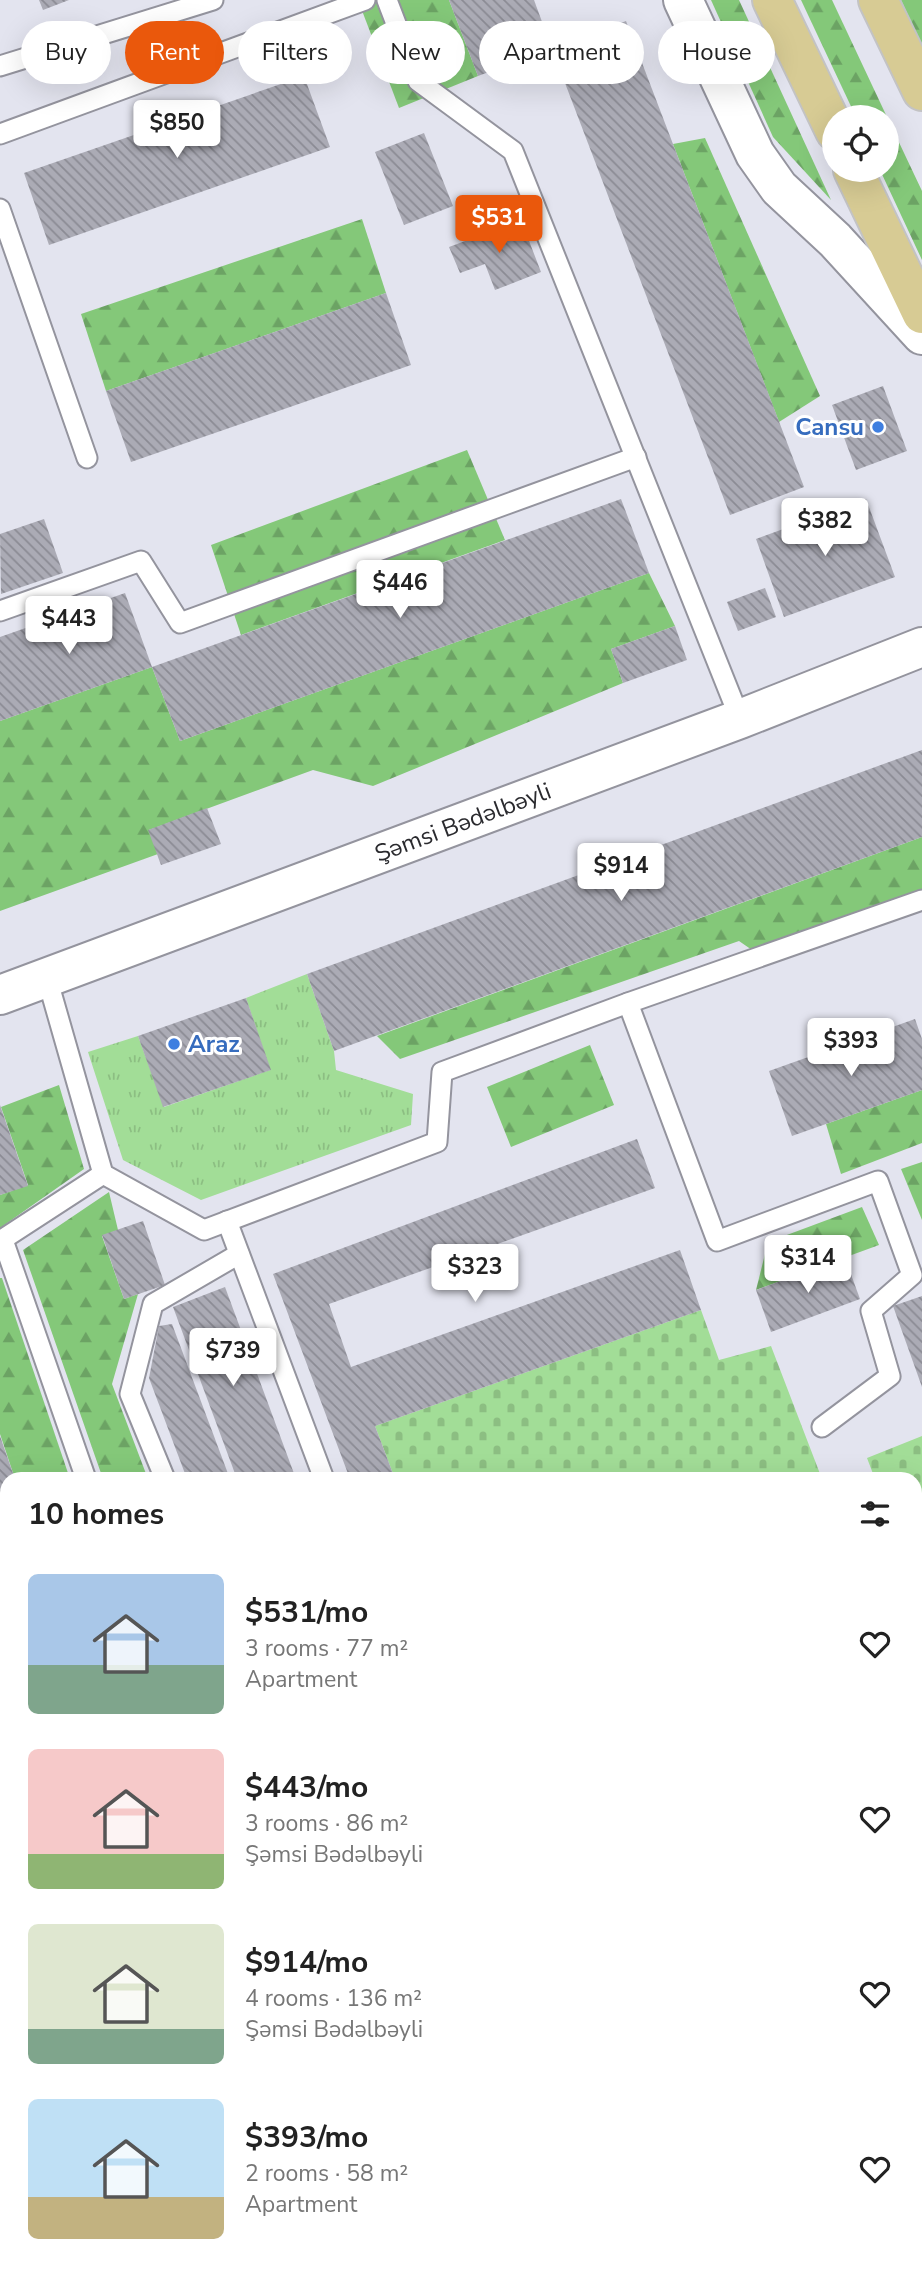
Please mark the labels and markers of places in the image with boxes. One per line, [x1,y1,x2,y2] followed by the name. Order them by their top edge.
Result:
[136,100,218,160] pin: $850
[458,196,540,255] pin: $531
[795,411,864,443] place label: Cansu
[870,419,886,435] marker: Cansu
[784,498,866,558] pin: $382
[359,560,441,620] pin: $446
[28,596,110,656] pin: $443
[580,844,662,903] pin: $914
[810,1018,892,1078] pin: $393
[188,1028,240,1060] place label: Araz
[166,1036,182,1052] marker: Araz
[767,1236,849,1295] pin: $314
[434,1244,516,1304] pin: $323
[192,1328,274,1388] pin: $739

